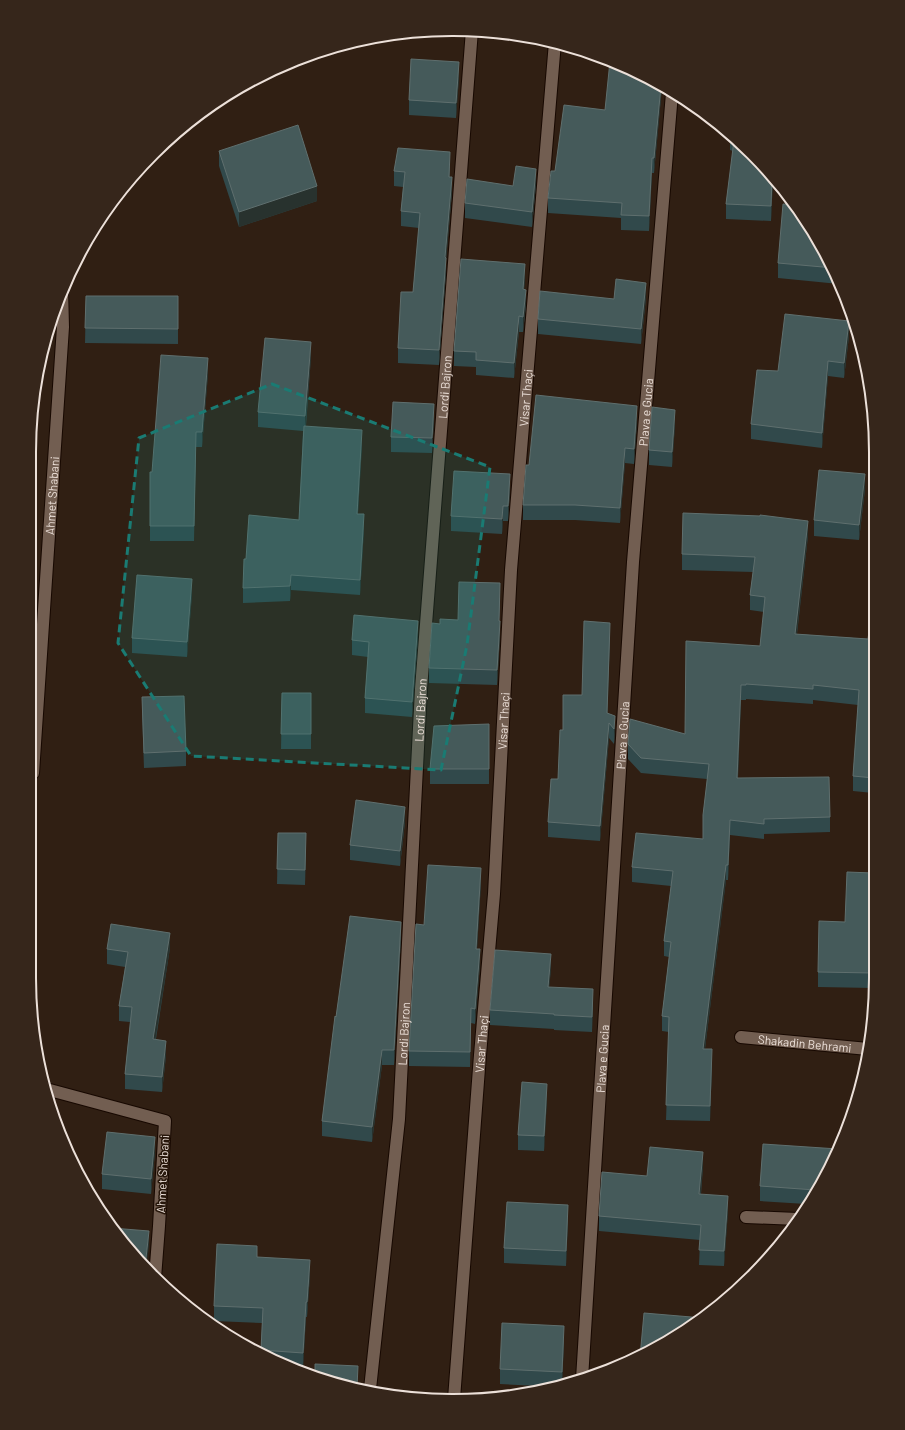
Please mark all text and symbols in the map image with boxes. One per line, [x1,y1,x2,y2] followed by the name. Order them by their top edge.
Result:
[435,355,454,419] street label: Lordi Bajron
[516,368,535,427] street label: Visar Thaçi
[636,378,655,447] street label: Plava e Gucia
[42,456,61,535] street label: Ahmet Shabani
[411,678,429,742] street label: Lordi Bajron
[495,692,512,750] street label: Visar Thaçi
[613,701,631,770] street label: Plava e Gucia
[395,1002,412,1066] street label: Lordi Bajron
[472,1015,490,1073] street label: Visar Thaçi
[593,1024,611,1093] street label: Plava e Gucia
[757,1032,852,1054] street label: Shakadin Behrami
[153,1134,171,1214] street label: Ahmet Shabani

